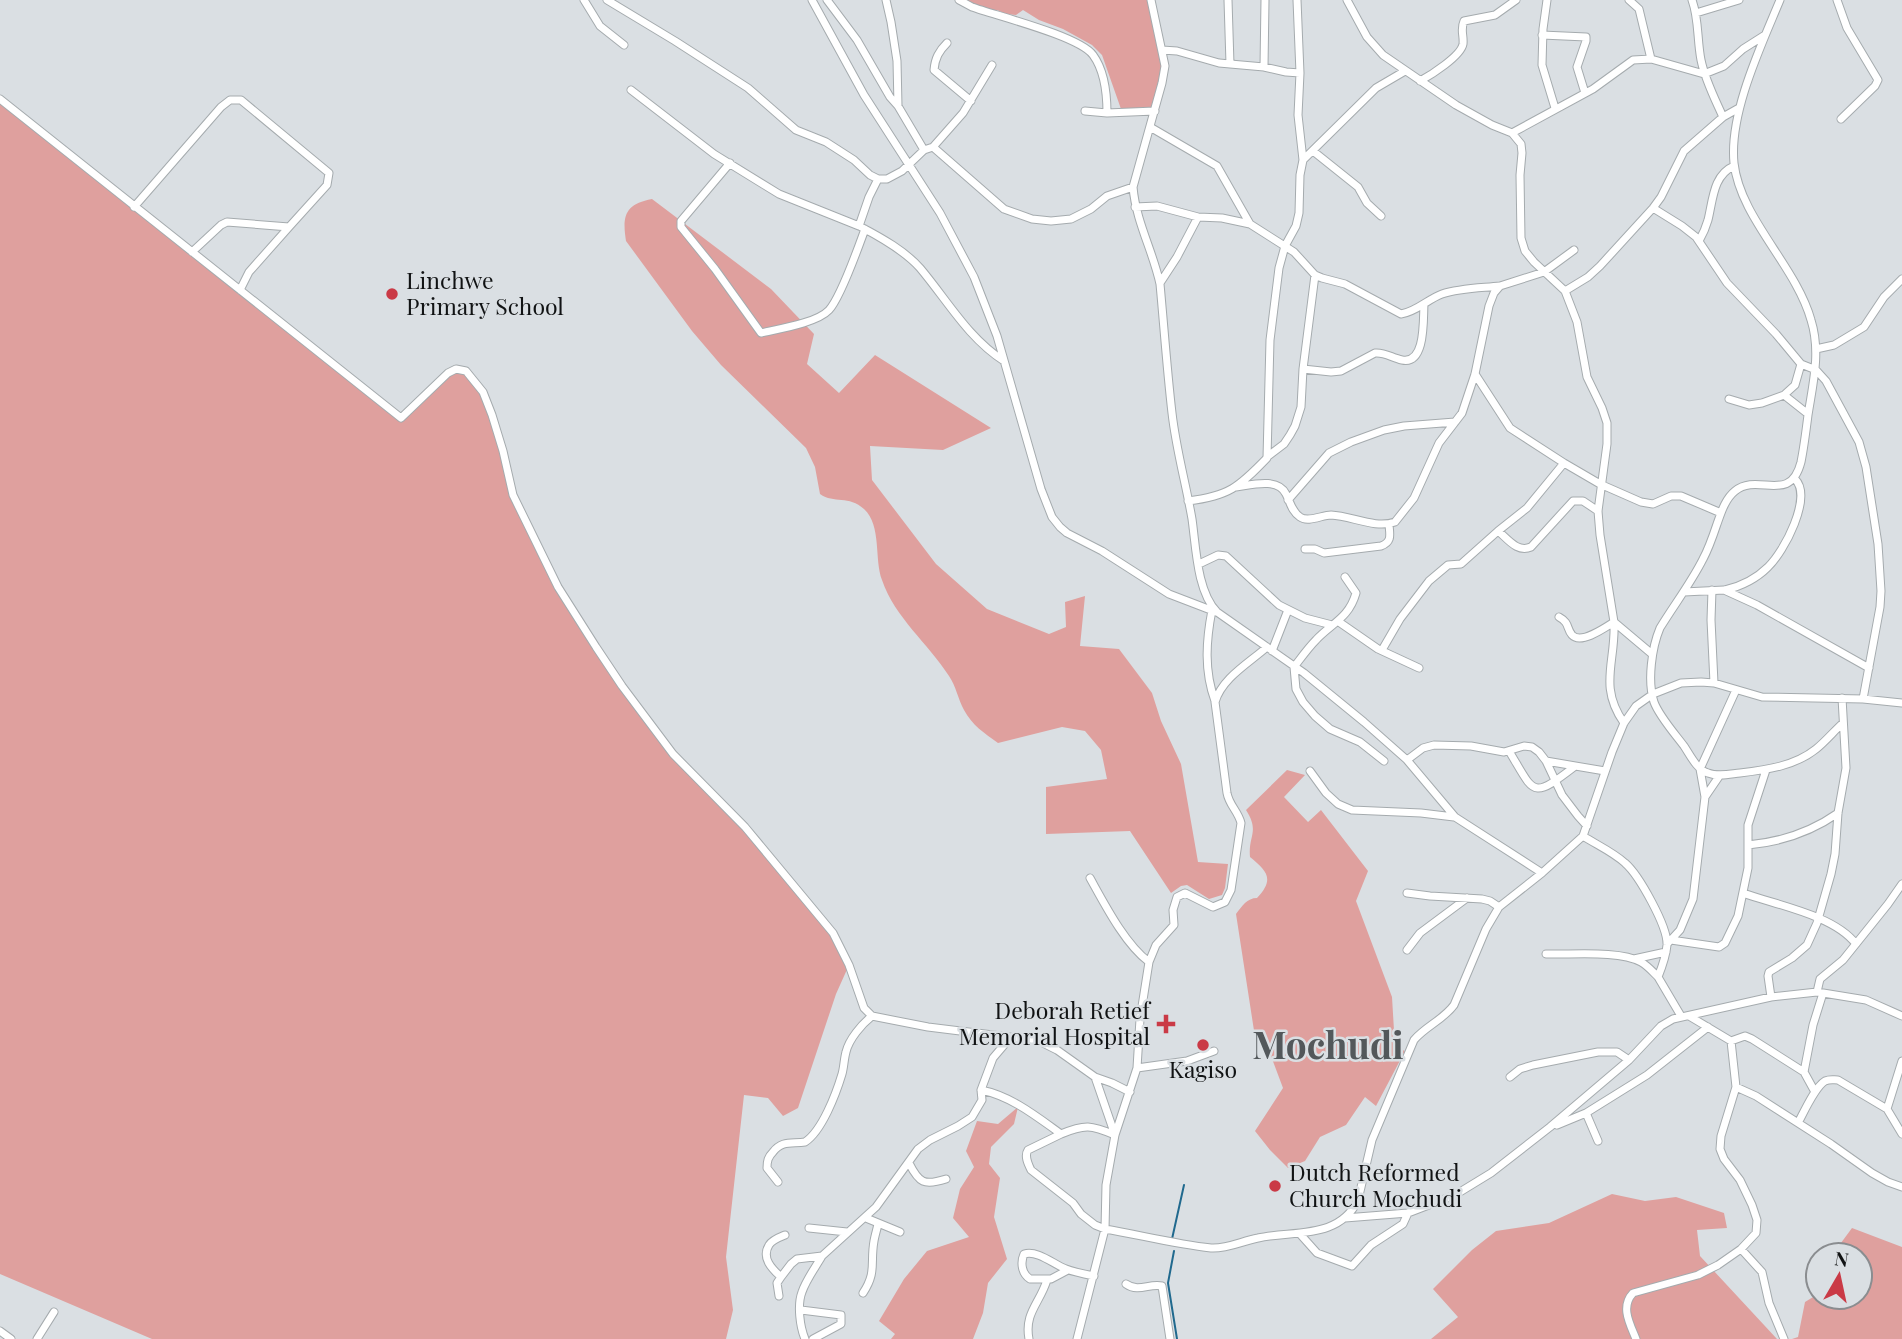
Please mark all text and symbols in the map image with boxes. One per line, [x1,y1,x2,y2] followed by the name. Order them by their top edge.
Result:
[406,264,564,321] place label: Linchwe Primary School
[384,286,400,302] marker: Linchwe Primary School
[959,994,1152,1051] place label: Deborah Retief Memorial Hospital
[1156,1014,1176,1034] marker: Deborah Retief Memorial Hospital
[1252,1019,1404,1068] district label: Mochudi
[1195,1037,1211,1053] marker: Kagiso
[1169,1053,1237,1084] place label: Kagiso
[1289,1156,1463,1213] place label: Dutch Reformed Church Mochudi
[1267,1178,1283,1194] marker: Dutch Reformed Church Mochudi
[1804,1241,1874,1311] north arrow
[1833,1244,1851,1272] text: N

